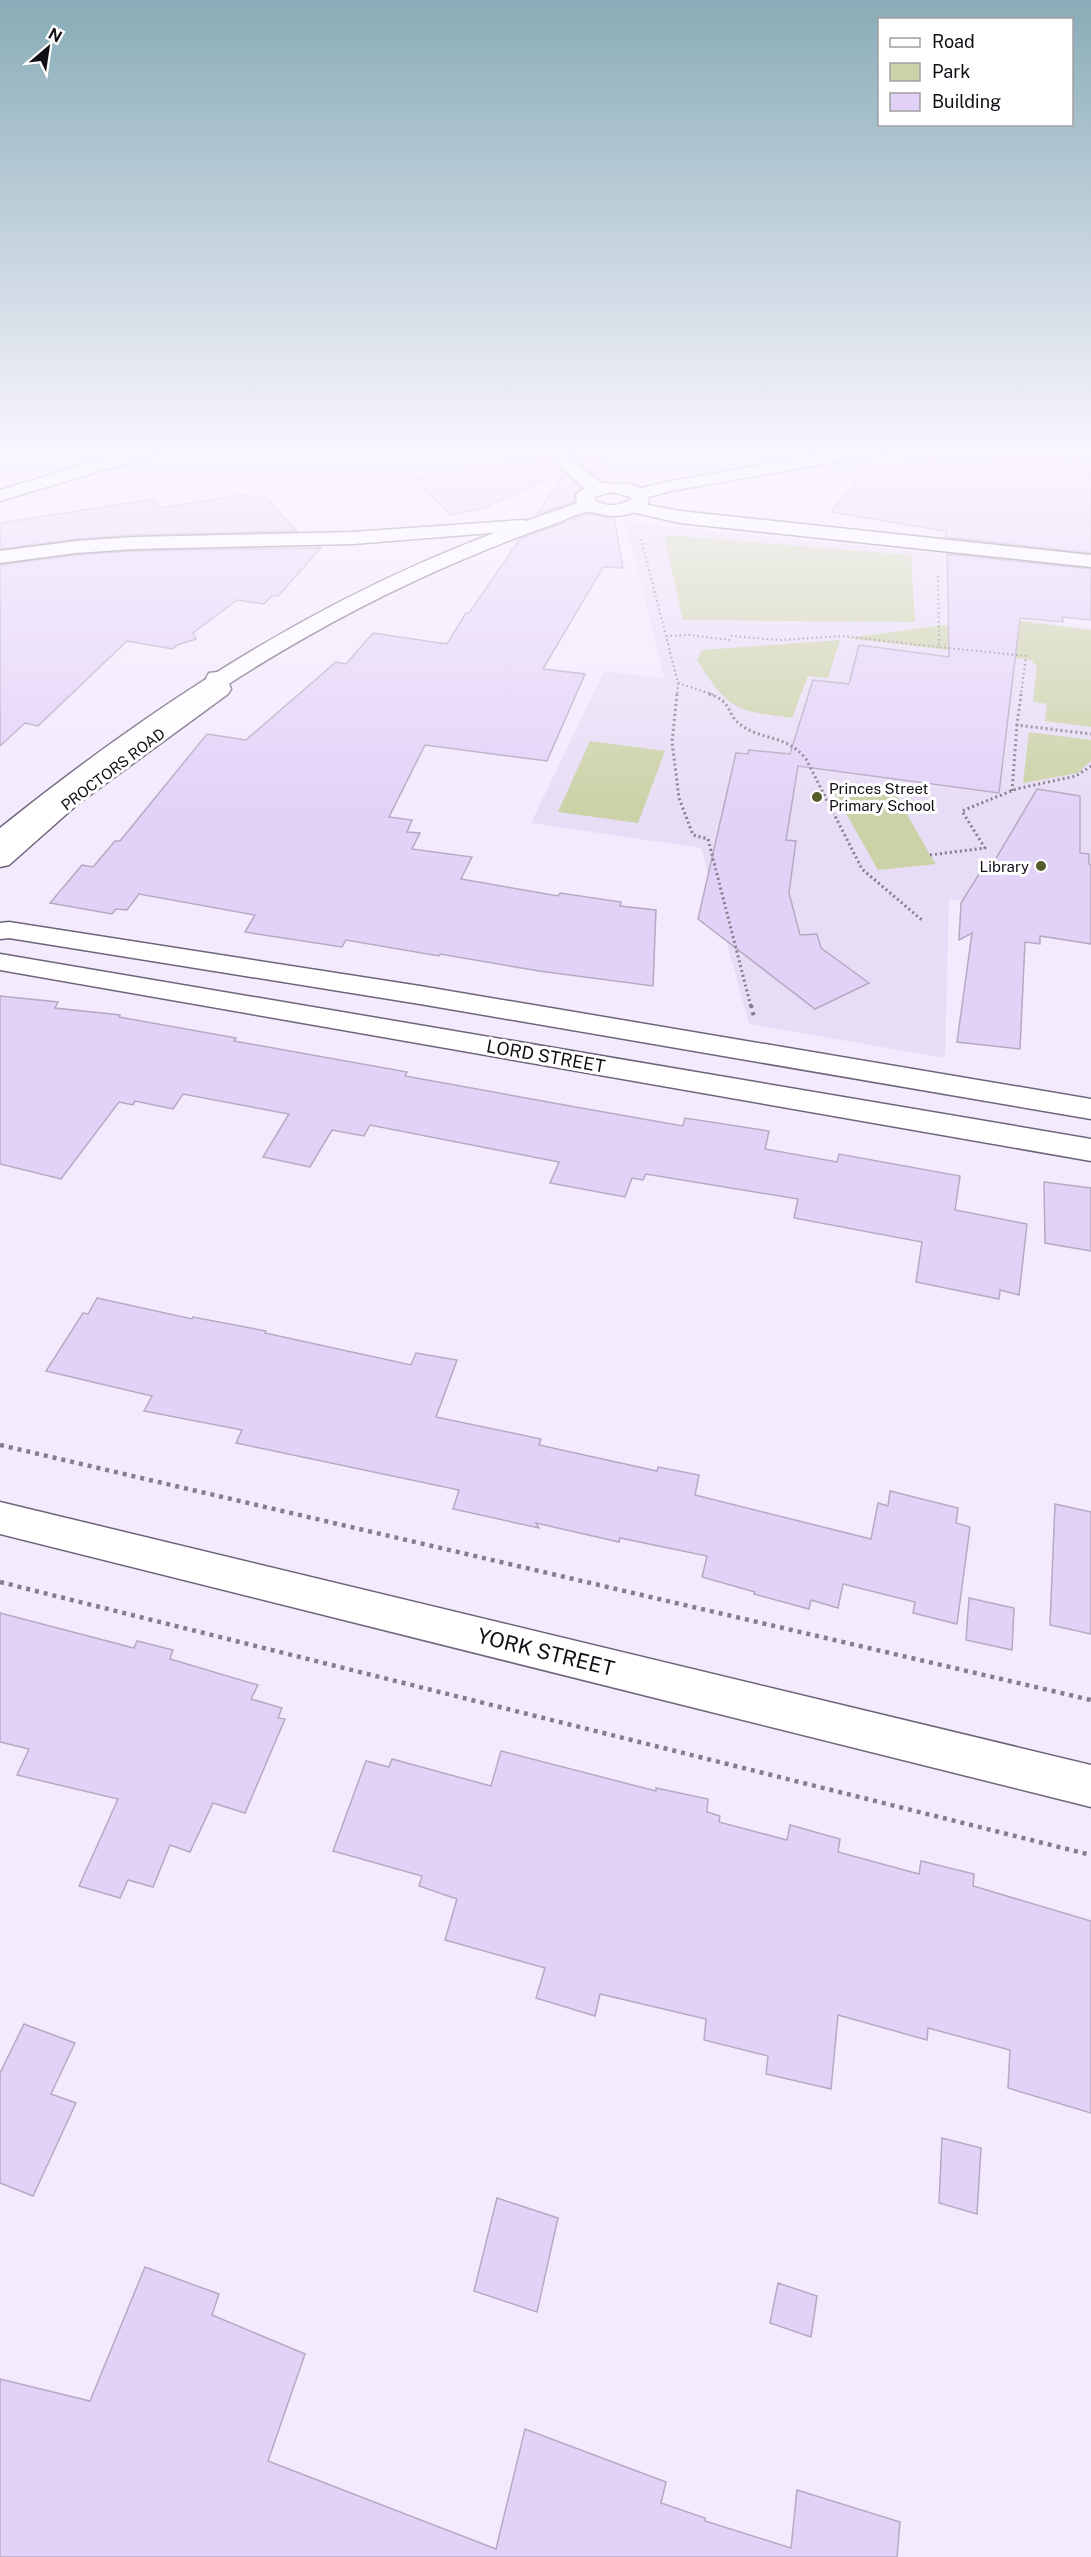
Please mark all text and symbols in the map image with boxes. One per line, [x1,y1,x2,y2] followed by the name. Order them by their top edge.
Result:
[18,18,78,78] north arrow
[878,18,1073,126] legend
[45,24,65,47] text: N
[932,31,975,52] text: Road
[932,61,970,82] text: Park
[932,91,1001,112] text: Building
[58,724,168,814] street label: PROCTORS ROAD
[829,780,935,814] place label: Princes Street Primary School
[810,790,824,804] marker: Princes Street Primary School
[980,858,1029,875] place label: Library
[1034,859,1048,873] marker: Library
[485,1035,607,1077] street label: LORD STREET
[475,1623,617,1681] street label: YORK STREET

